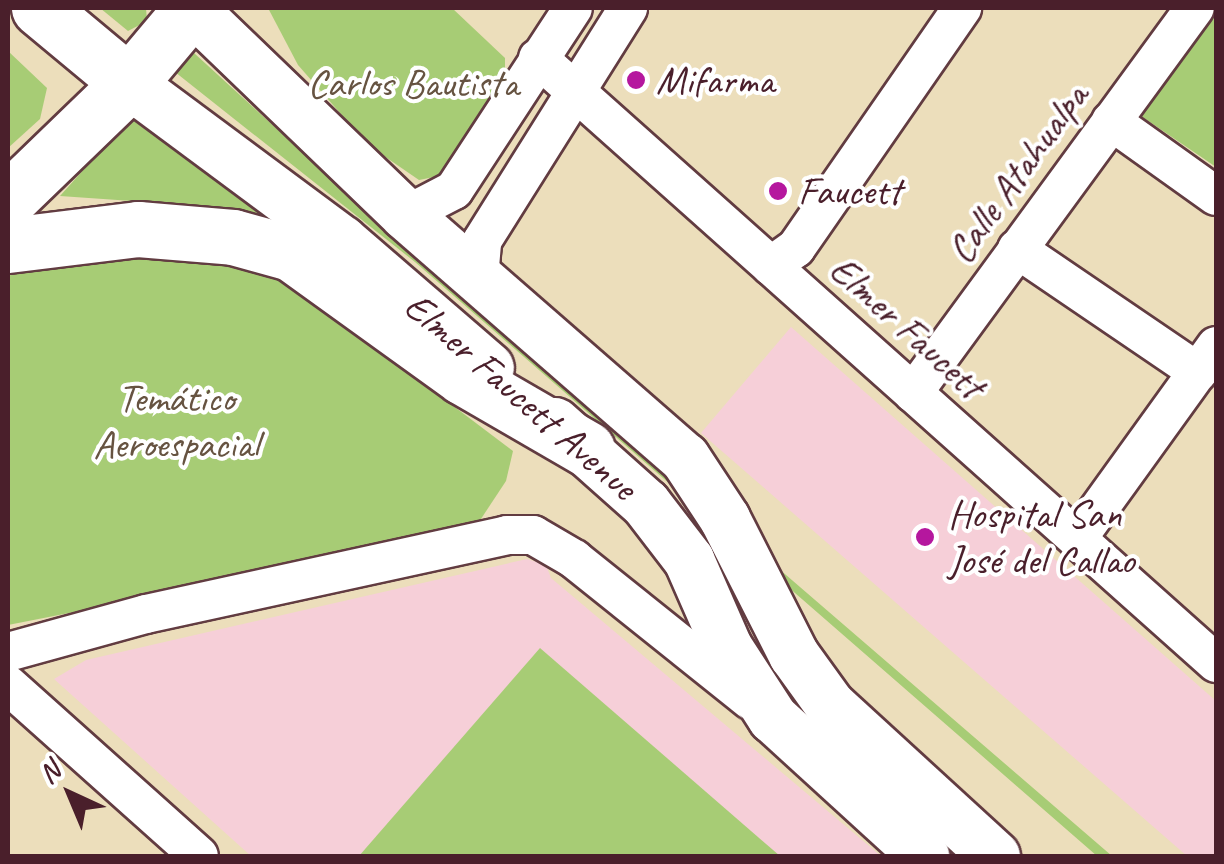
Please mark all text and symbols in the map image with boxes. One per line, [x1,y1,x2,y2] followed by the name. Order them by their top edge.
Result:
[656,56,774,104] place label: Mifarma
[306,59,520,107] park label: Carlos Bautista
[625,69,647,91] marker: Mifarma
[935,73,1099,273] street label: Calle Atahualpa
[798,167,901,215] place label: Faucett
[767,180,789,202] marker: Faucett
[819,245,995,409] street label: Elmer Faucett
[394,281,648,511] street label: Elmer Faucett Avenue
[93,374,259,468] park label: Temático Aeroespacial
[948,490,1135,584] place label: Hospital San José del Callao
[912,524,938,550] marker: Hospital San José del Callao
[20,744,120,844] north arrow
[30,753,67,791] text: N

